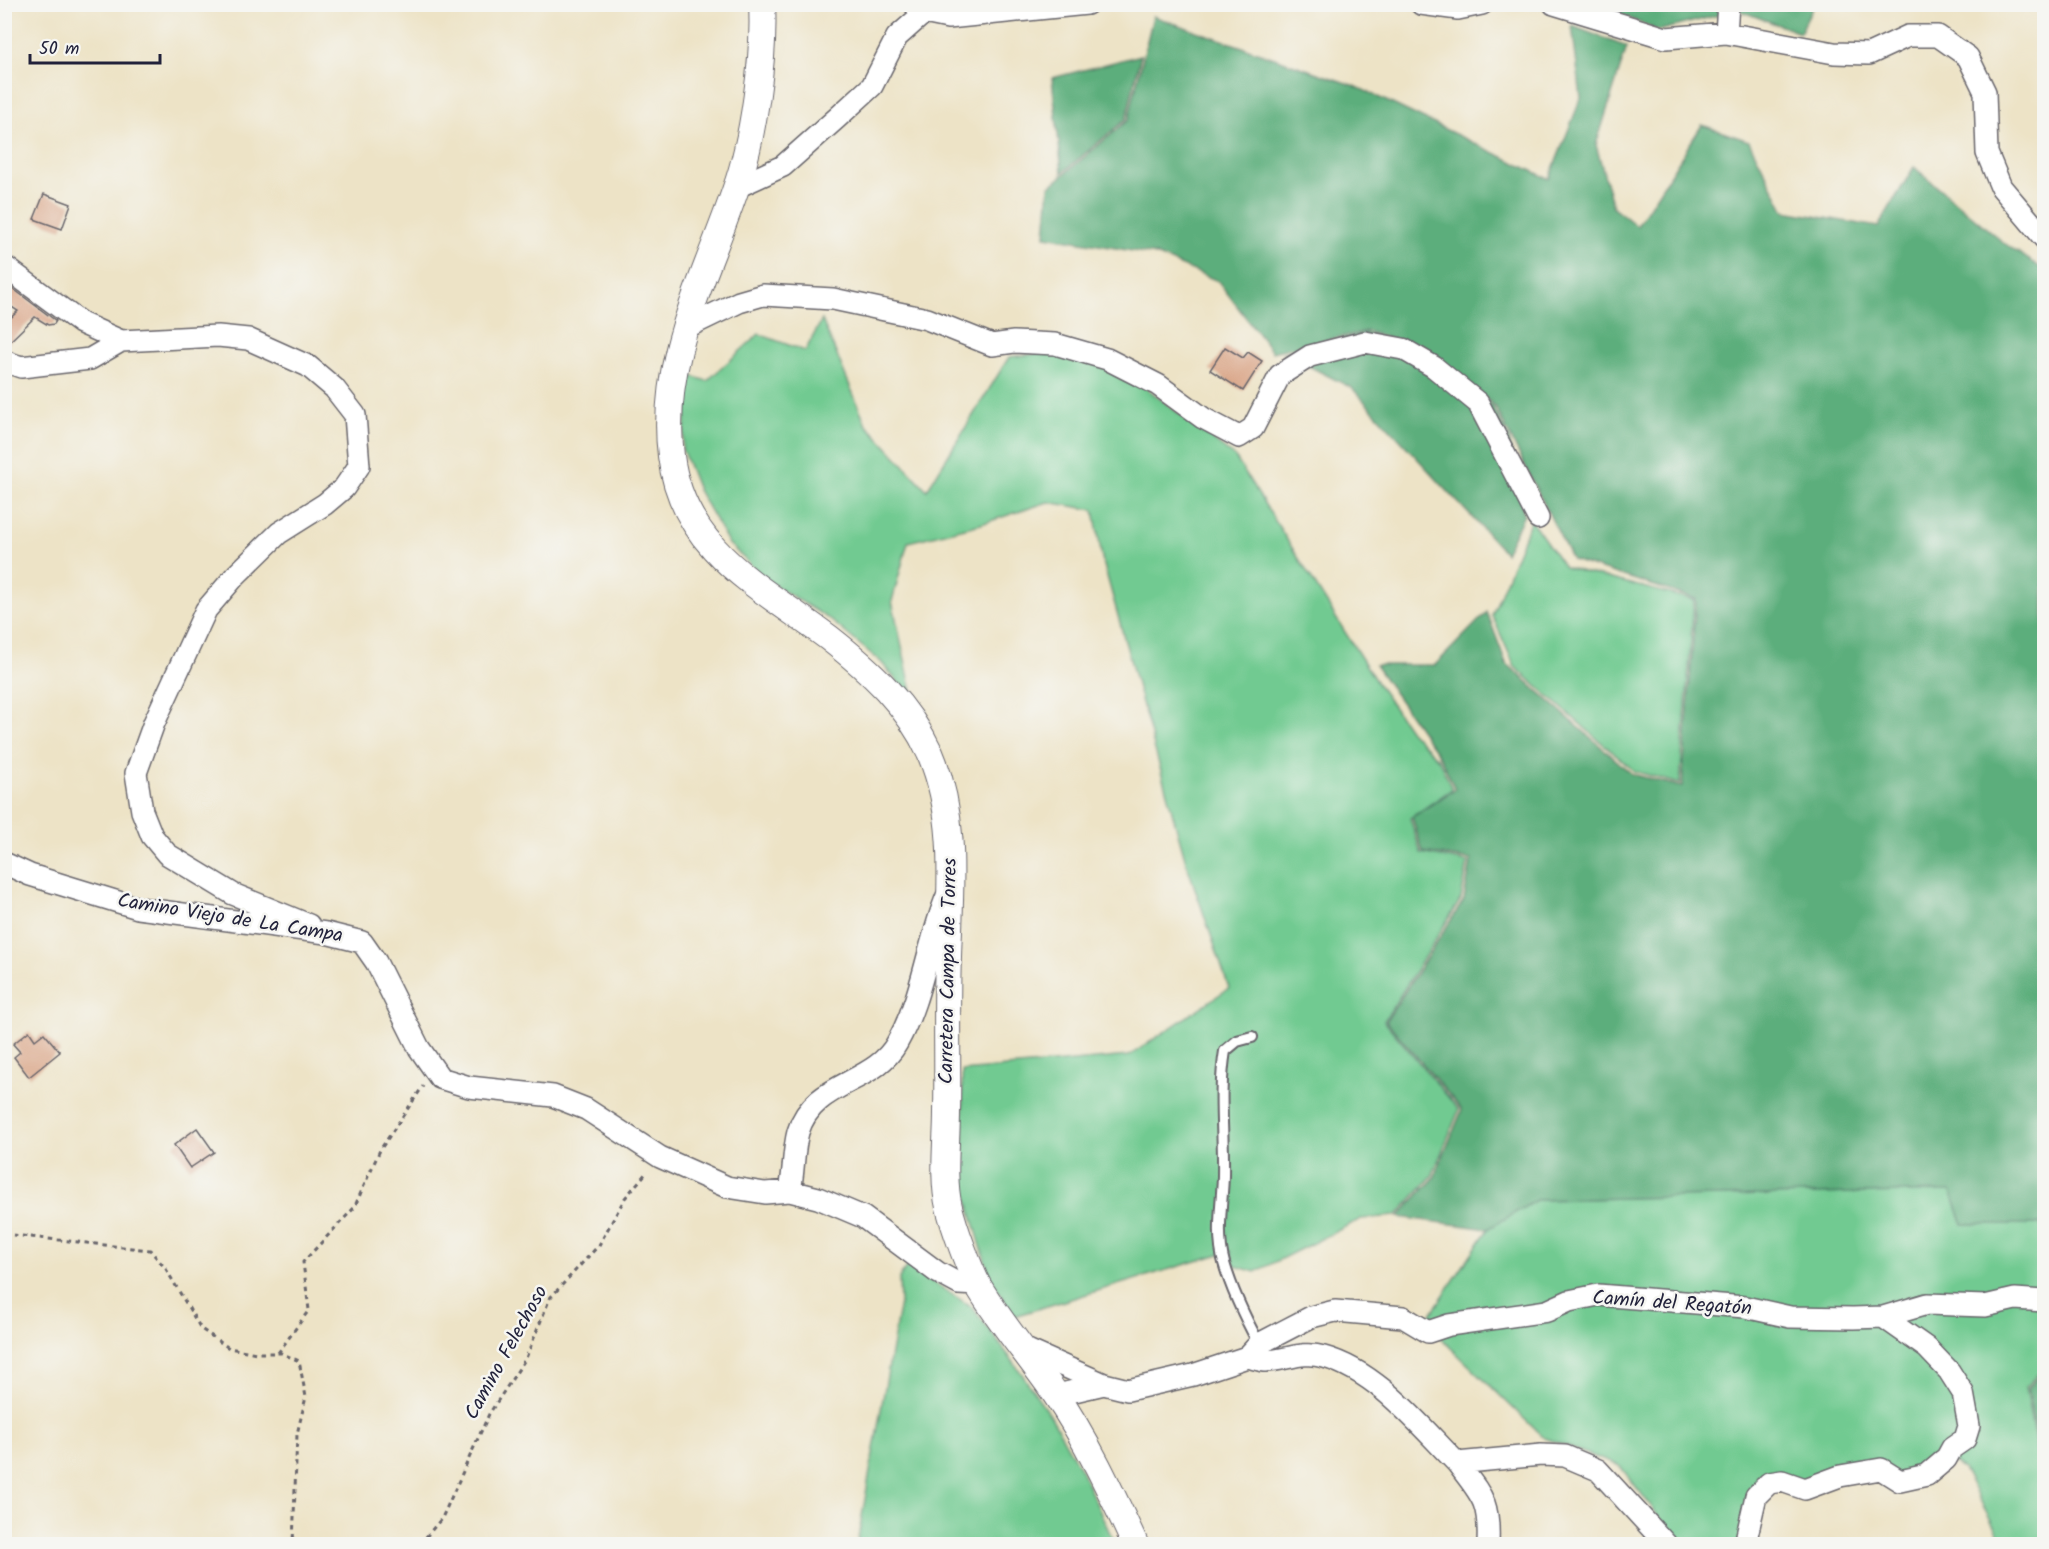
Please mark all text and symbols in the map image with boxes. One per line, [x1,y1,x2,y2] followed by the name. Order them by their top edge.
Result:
[30,27,160,65] scale bar
[39,35,79,64] text: 50 m
[931,857,967,1084] street label: Carretera Campa de Torres
[115,885,345,953] street label: Camino Viejo de La Campa
[457,1280,557,1426] street label: Camino Felechoso
[1591,1282,1753,1326] street label: Camín del Regatón

